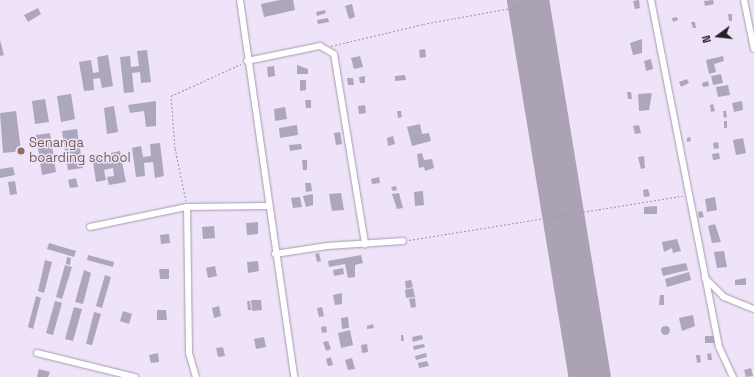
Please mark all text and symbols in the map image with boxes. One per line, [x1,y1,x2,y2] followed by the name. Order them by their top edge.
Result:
[698,16,738,56] north arrow
[699,34,714,44] text: N
[29,136,131,167] place label: Senanga boarding school
[16,146,26,156] marker: Senanga boarding school

